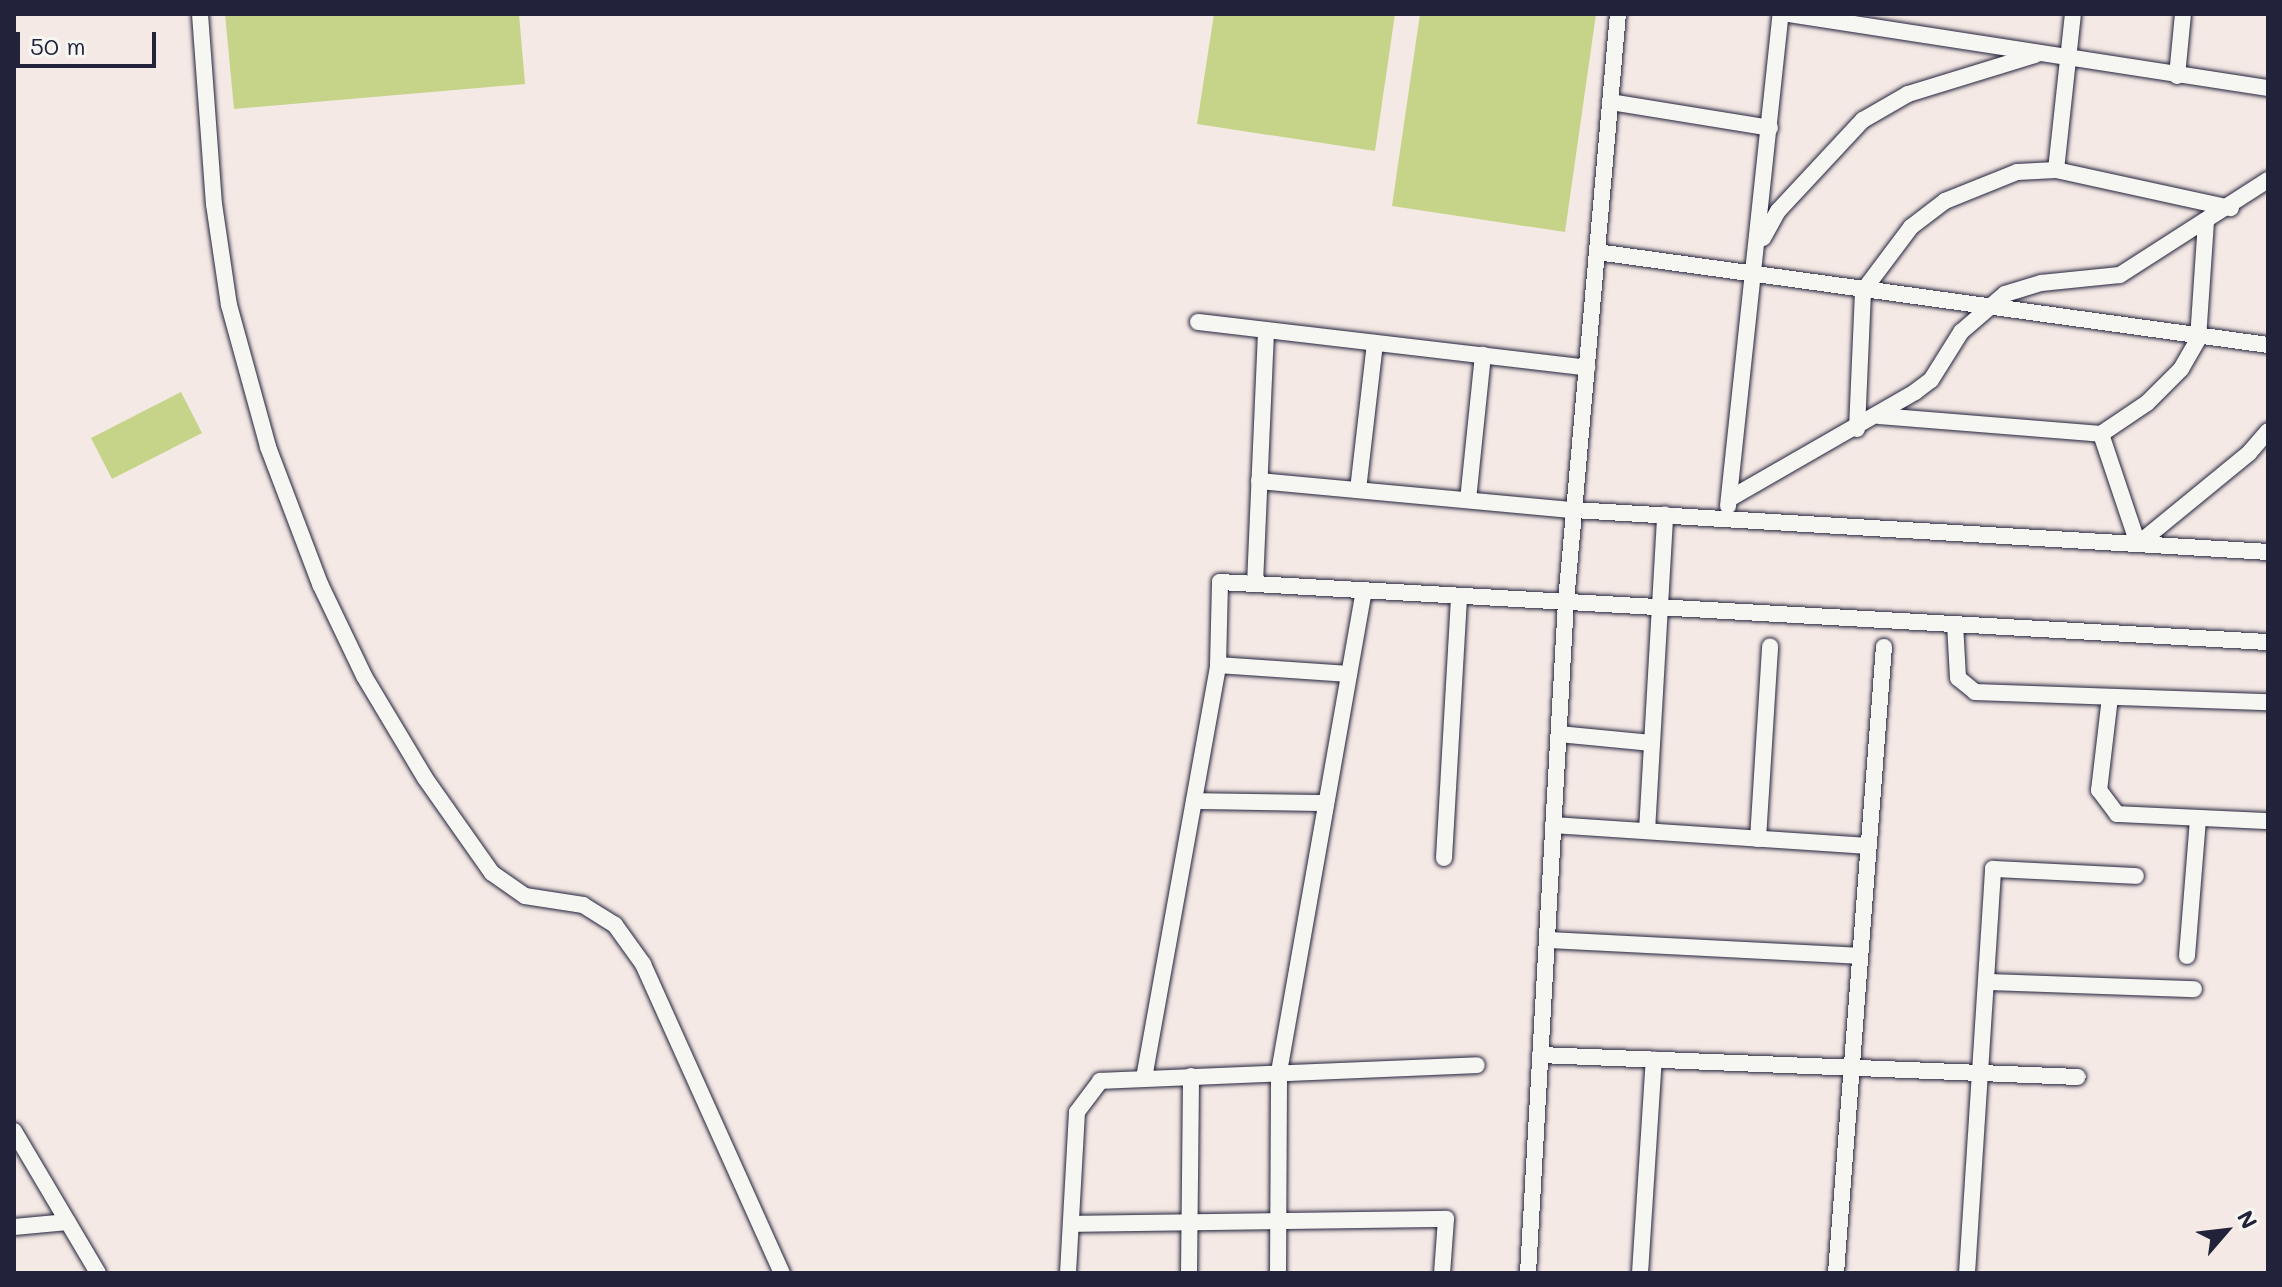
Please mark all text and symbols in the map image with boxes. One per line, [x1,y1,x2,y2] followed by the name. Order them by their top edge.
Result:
[20,16,160,66] scale bar
[30,30,86,61] text: 50 m
[2186,1191,2266,1271] north arrow
[2231,1205,2264,1234] text: N

